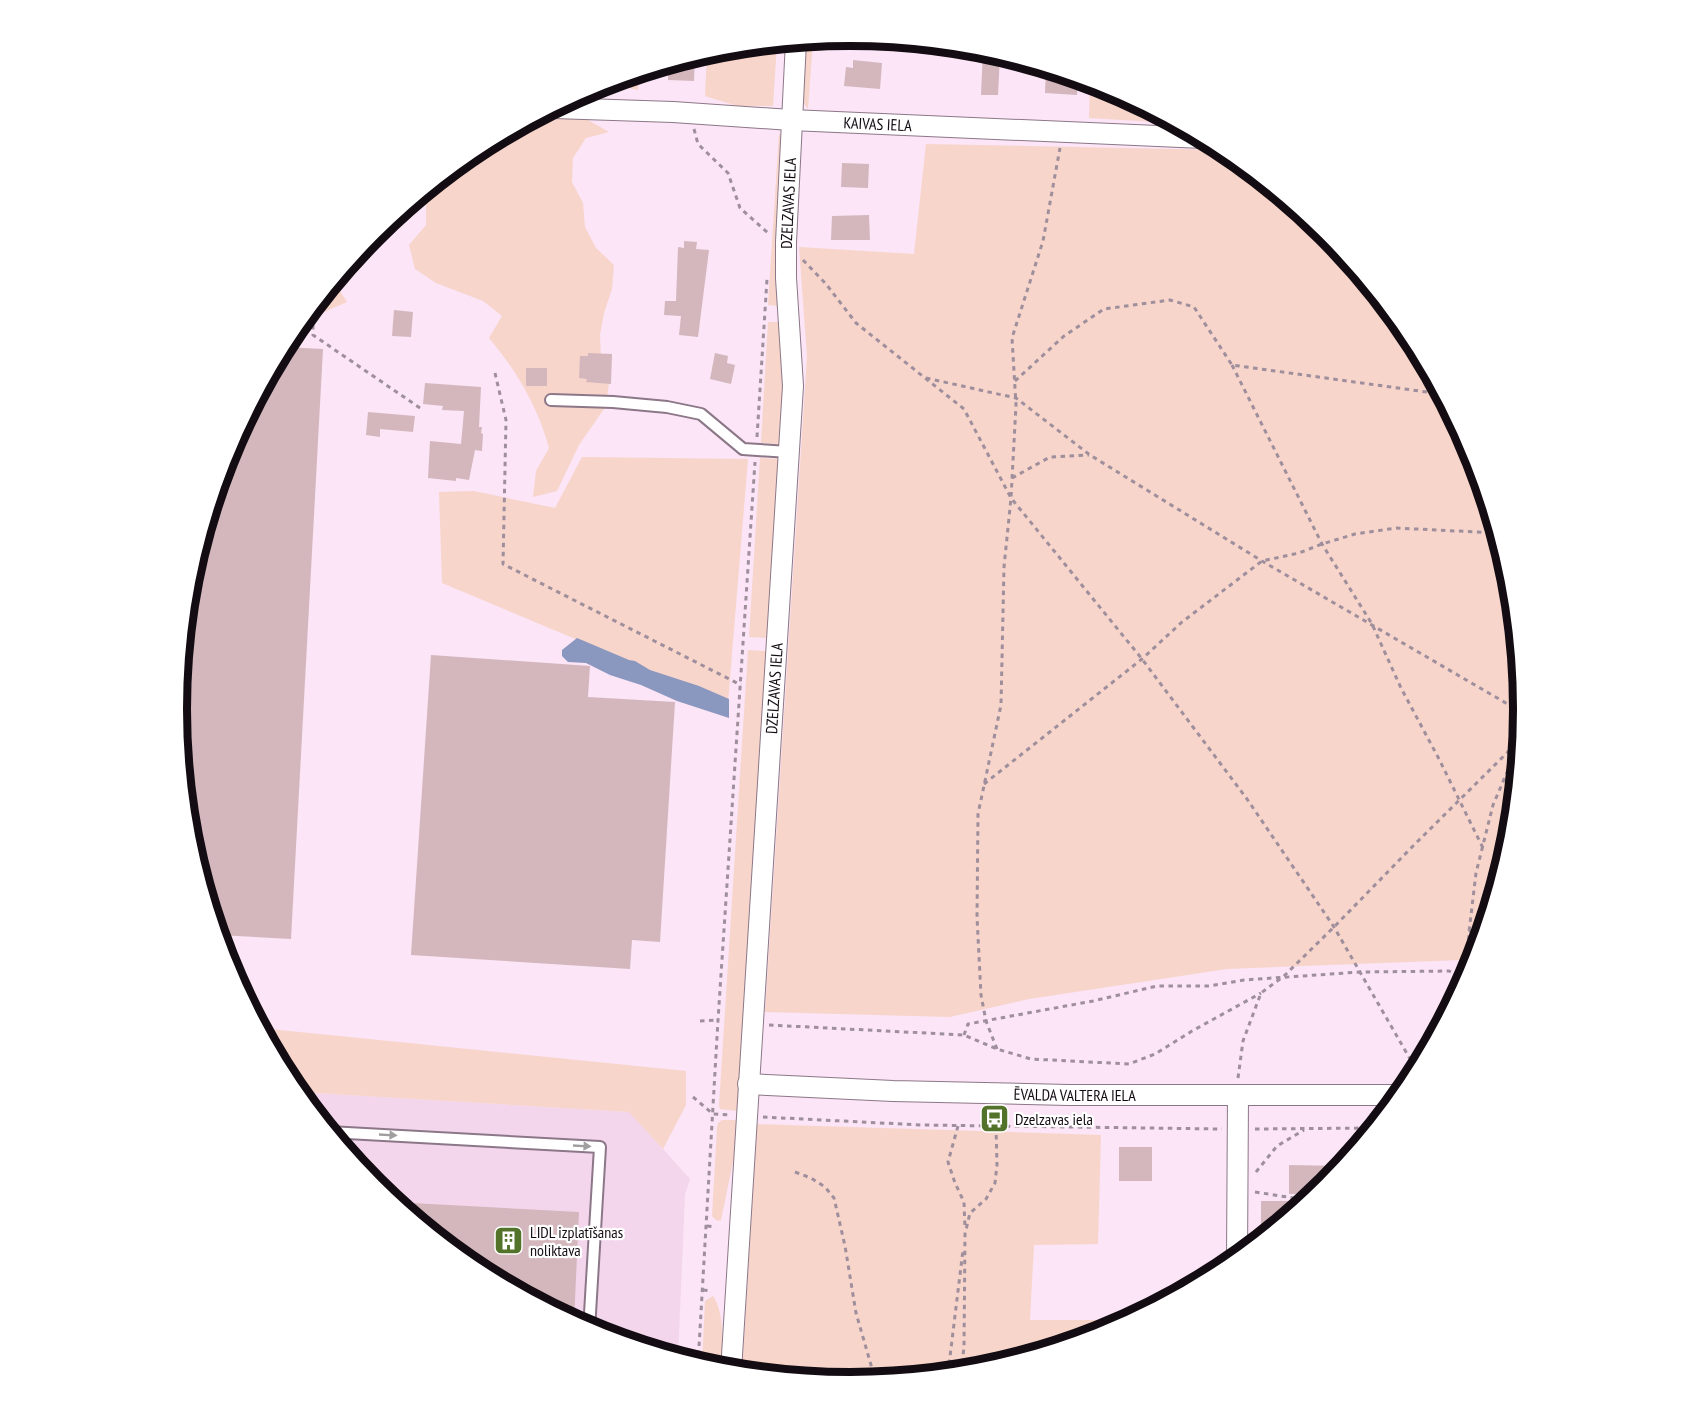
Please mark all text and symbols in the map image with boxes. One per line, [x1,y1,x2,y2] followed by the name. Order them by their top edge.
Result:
[843,112,913,135] street label: KAIVAS IELA
[776,157,800,249] street label: DZELZAVAS IELA
[761,642,787,735] street label: DZELZAVAS IELA
[1013,1084,1136,1105] street label: ĒVALDA VALTERA IELA
[978,1103,1010,1135] bus stop icon: Dzelzavas iela
[1015,1109,1093,1129] place label: Dzelzavas iela
[378,1130,397,1140] one-way arrow
[573,1141,592,1151] one-way arrow
[530,1222,623,1260] place label: LIDL izplatīšanas noliktava
[493,1225,525,1257] building icon: LIDL izplatīšanas noliktava

